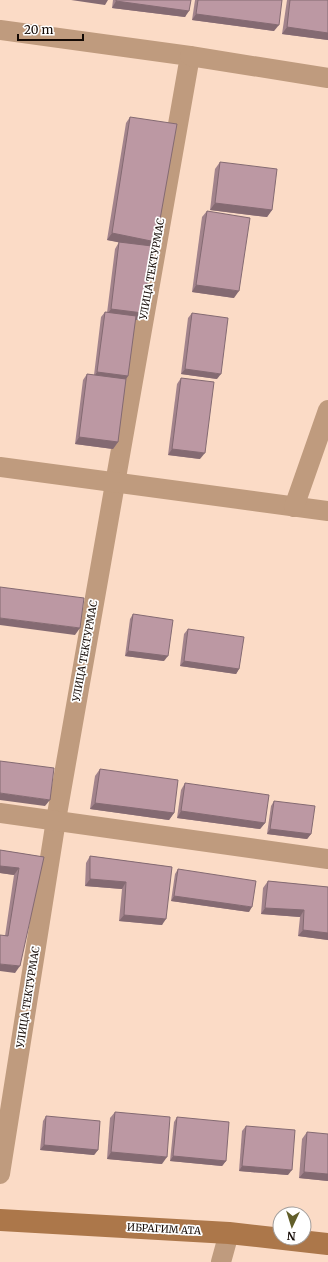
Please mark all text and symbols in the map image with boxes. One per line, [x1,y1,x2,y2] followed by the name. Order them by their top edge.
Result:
[18,16,83,42] scale bar
[24,22,53,37] text: 20 m
[137,217,167,322] street label: УЛИЦА ТЕКТУРМАС
[70,599,100,704] street label: УЛИЦА ТЕКТУРМАС
[13,945,43,1050] street label: УЛИЦА ТЕКТУРМАС
[272,1206,312,1246] north arrow
[127,1221,202,1237] street label: ИБРАГИМ АТА
[286,1229,296,1243] text: N

